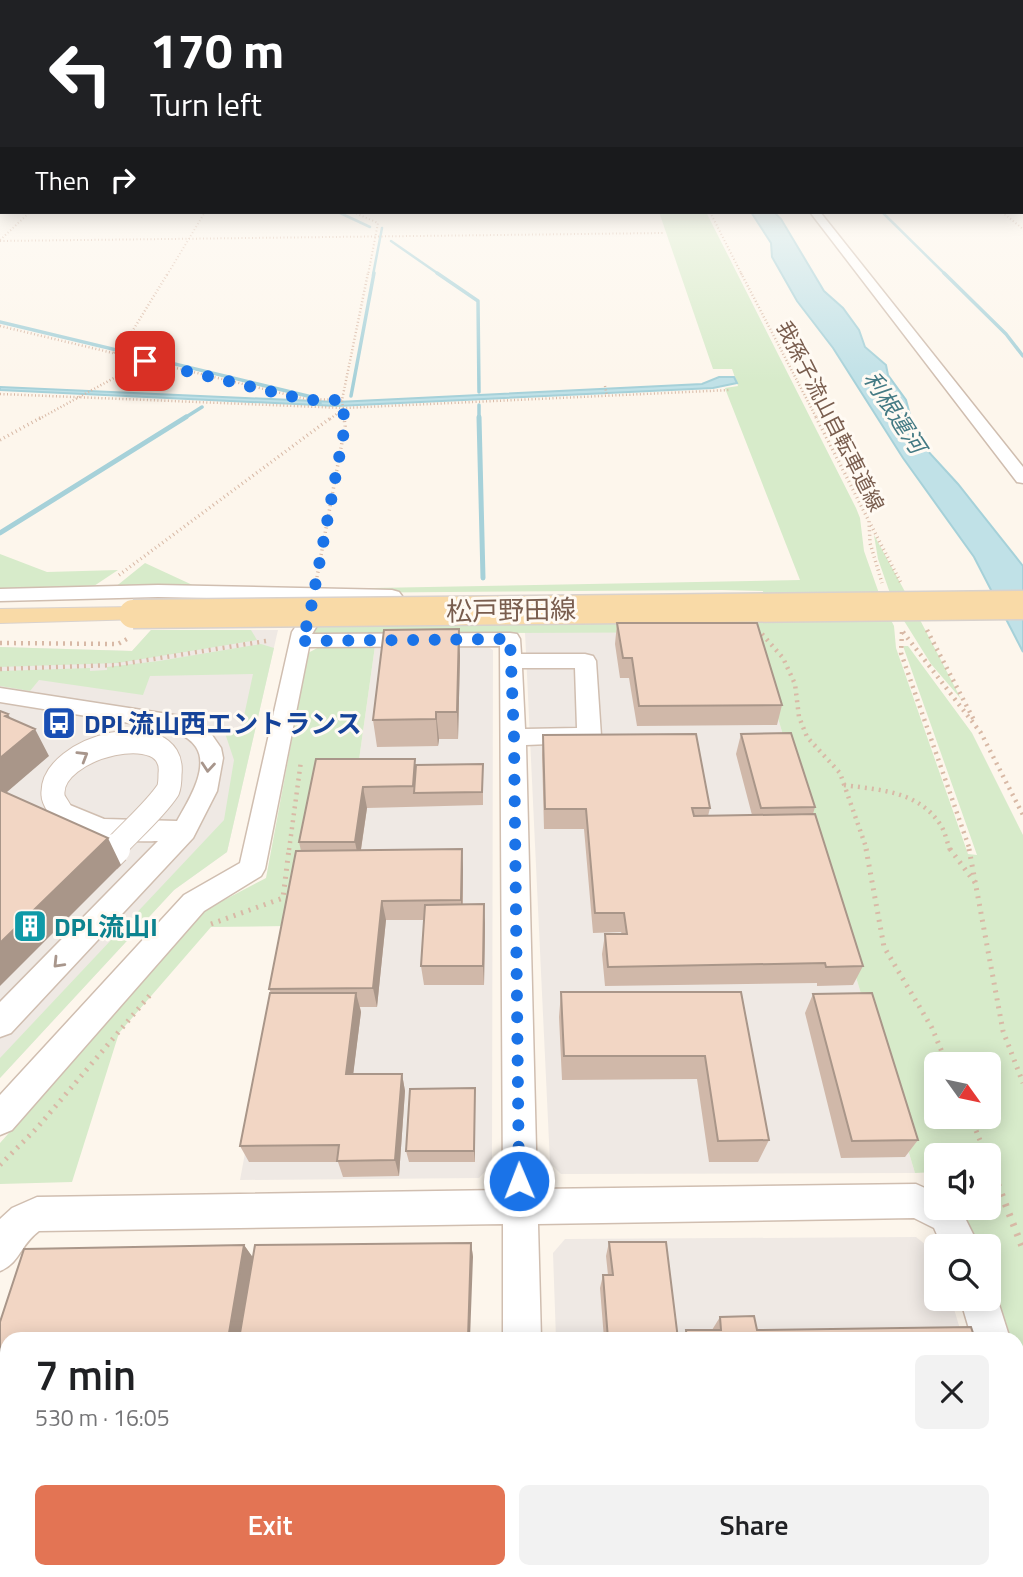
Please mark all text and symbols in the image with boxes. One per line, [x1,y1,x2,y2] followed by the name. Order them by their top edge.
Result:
[150,12,284,87] text: 170 m
[35,28,126,119] icon: left
[150,80,262,128] text: Turn left
[35,161,90,200] text: Then
[104,161,142,199] icon: right
[769,315,893,517] street label: 我孫子流山自転車道線
[115,331,175,391] pin
[126,342,164,380] icon: arrive
[855,364,937,463] water label: 利根運河
[446,589,576,631] street label: 松戸野田線
[40,704,78,742] bus stop icon: DPL流山西エントランス
[84,704,362,743] place label: DPL流山西エントランス
[76,751,89,764] one-way arrow
[201,762,216,773] one-way arrow
[11,907,49,945] building icon: DPL流山I
[54,907,158,946] place label: DPL流山I
[53,955,66,968] one-way arrow
[924,1052,1001,1129] north arrow
[924,1052,1001,1311] map controls
[924,1143,1001,1220] button: sound
[482,1144,556,1218] position arrow
[924,1234,1001,1311] button: search
[35,1342,136,1406] text: 7 min
[915,1355,989,1429] button: close
[35,1400,170,1435] text: 530 m · 16:05
[35,1485,505,1565] button: Exit
[519,1485,989,1565] button: Share

